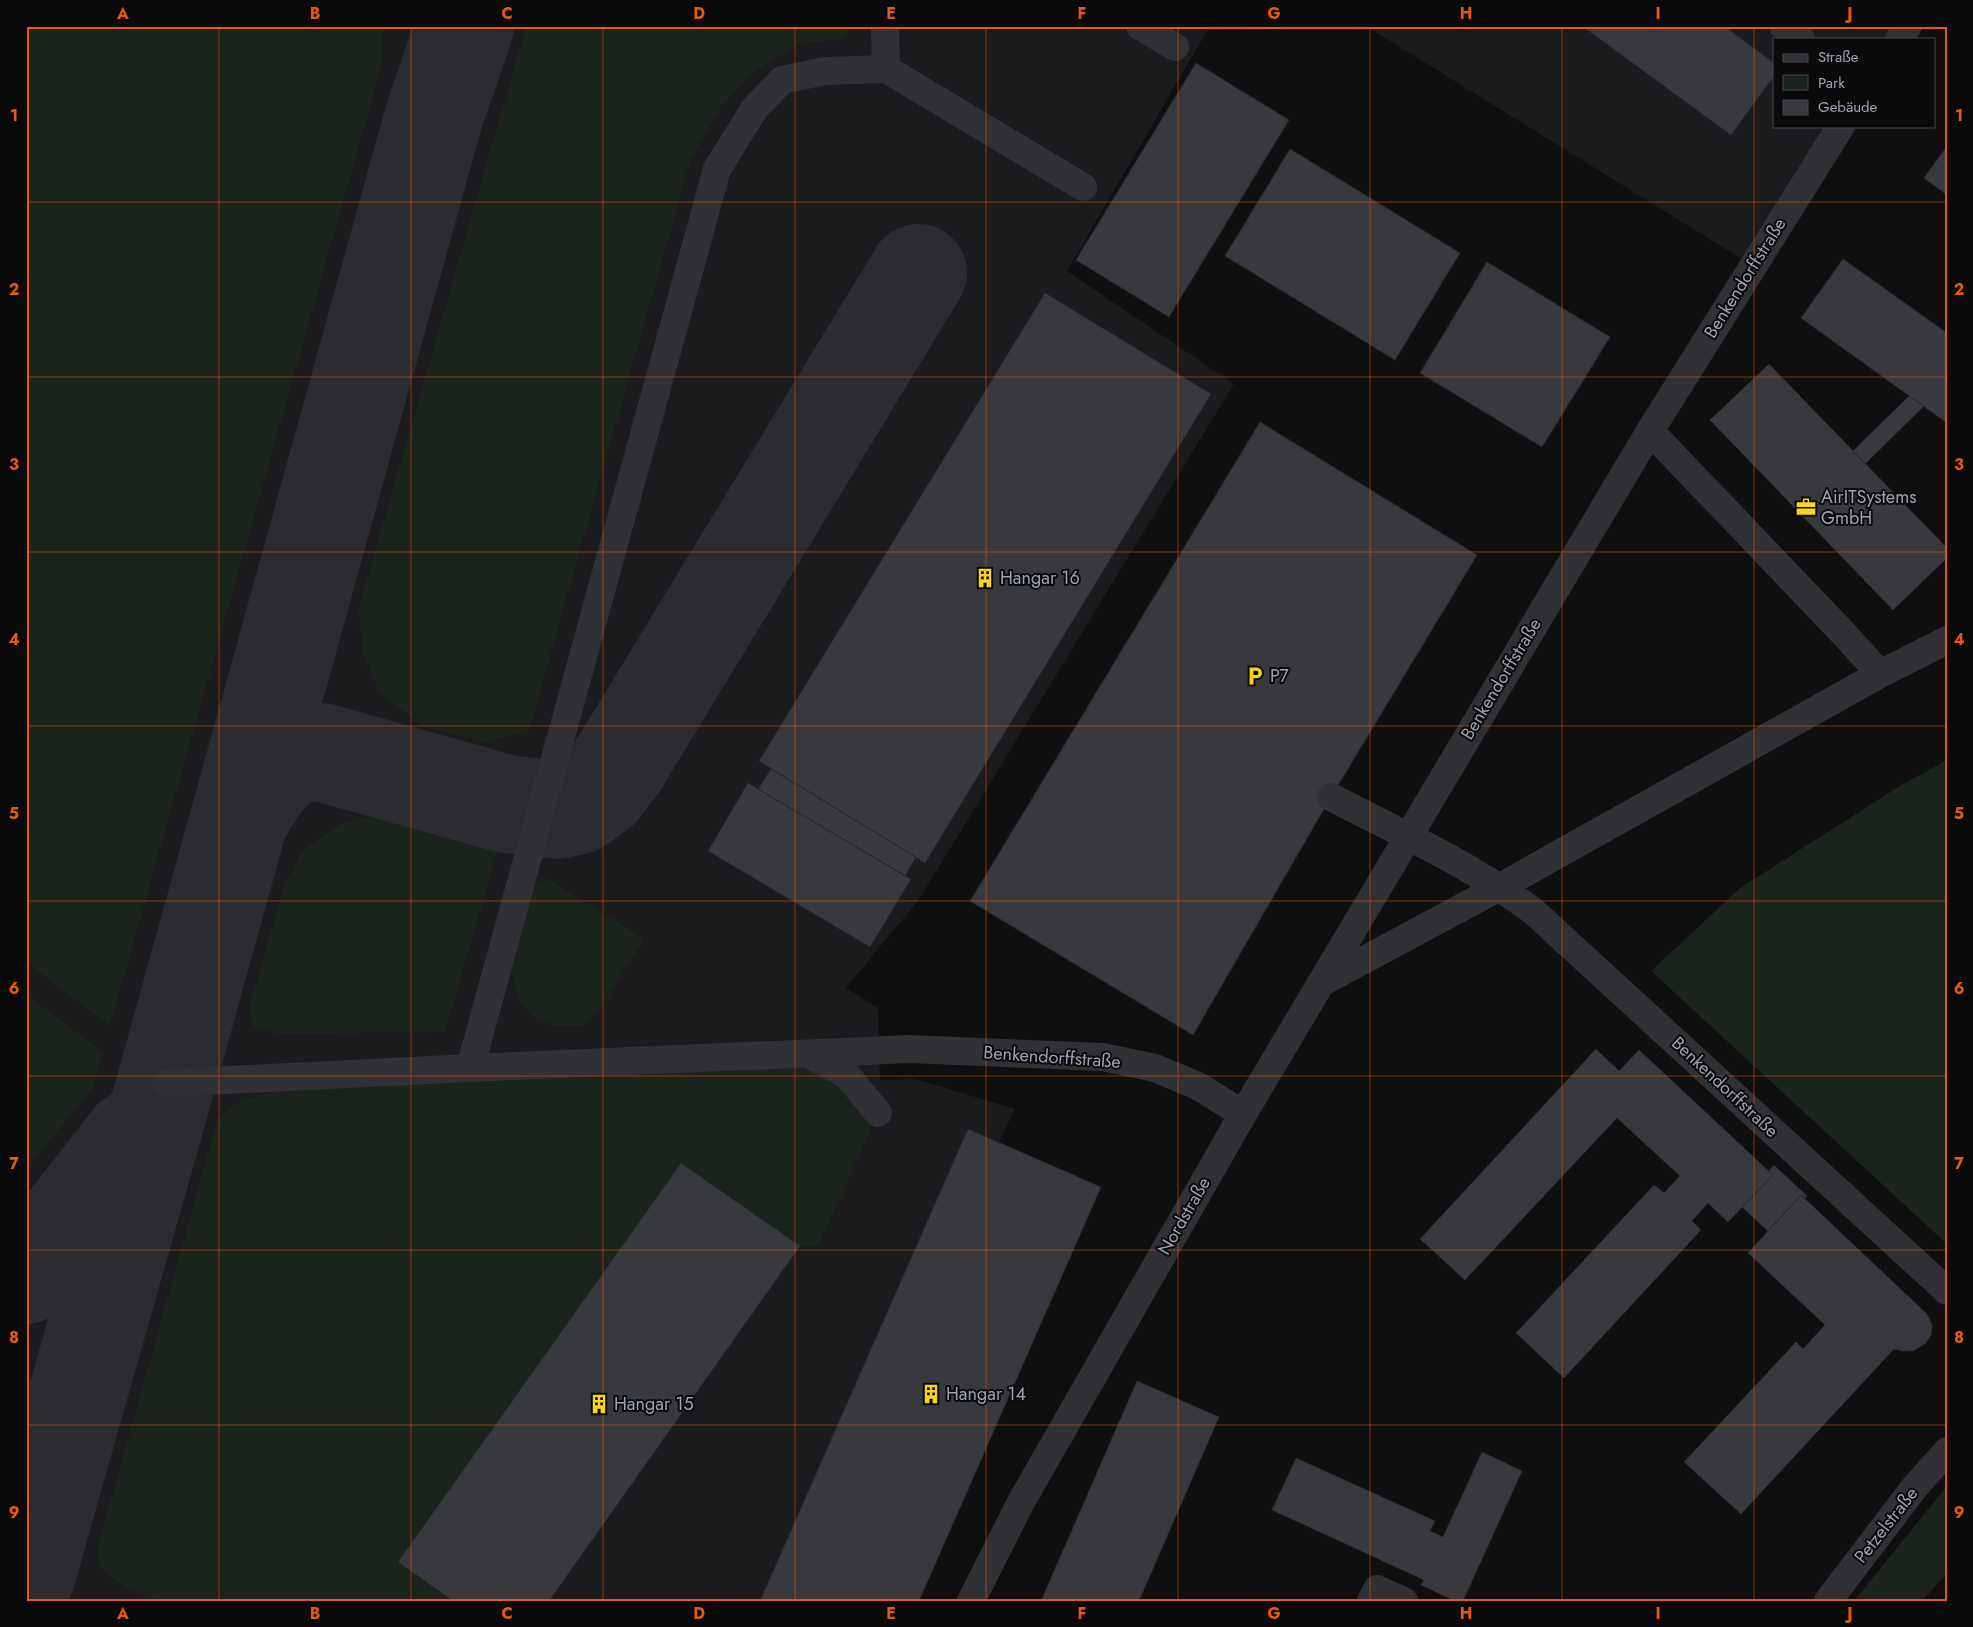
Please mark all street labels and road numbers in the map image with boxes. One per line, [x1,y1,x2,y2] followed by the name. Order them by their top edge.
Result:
[1698,213,1792,343] street label: Benkendorffstraße
[1454,613,1548,745] street label: Benkendorffstraße
[1666,1031,1784,1143] street label: Benkendorffstraße
[982,1039,1122,1075] street label: Benkendorffstraße
[1151,1172,1217,1260] street label: Nordstraße
[1848,1481,1924,1569] street label: Petzelstraße

